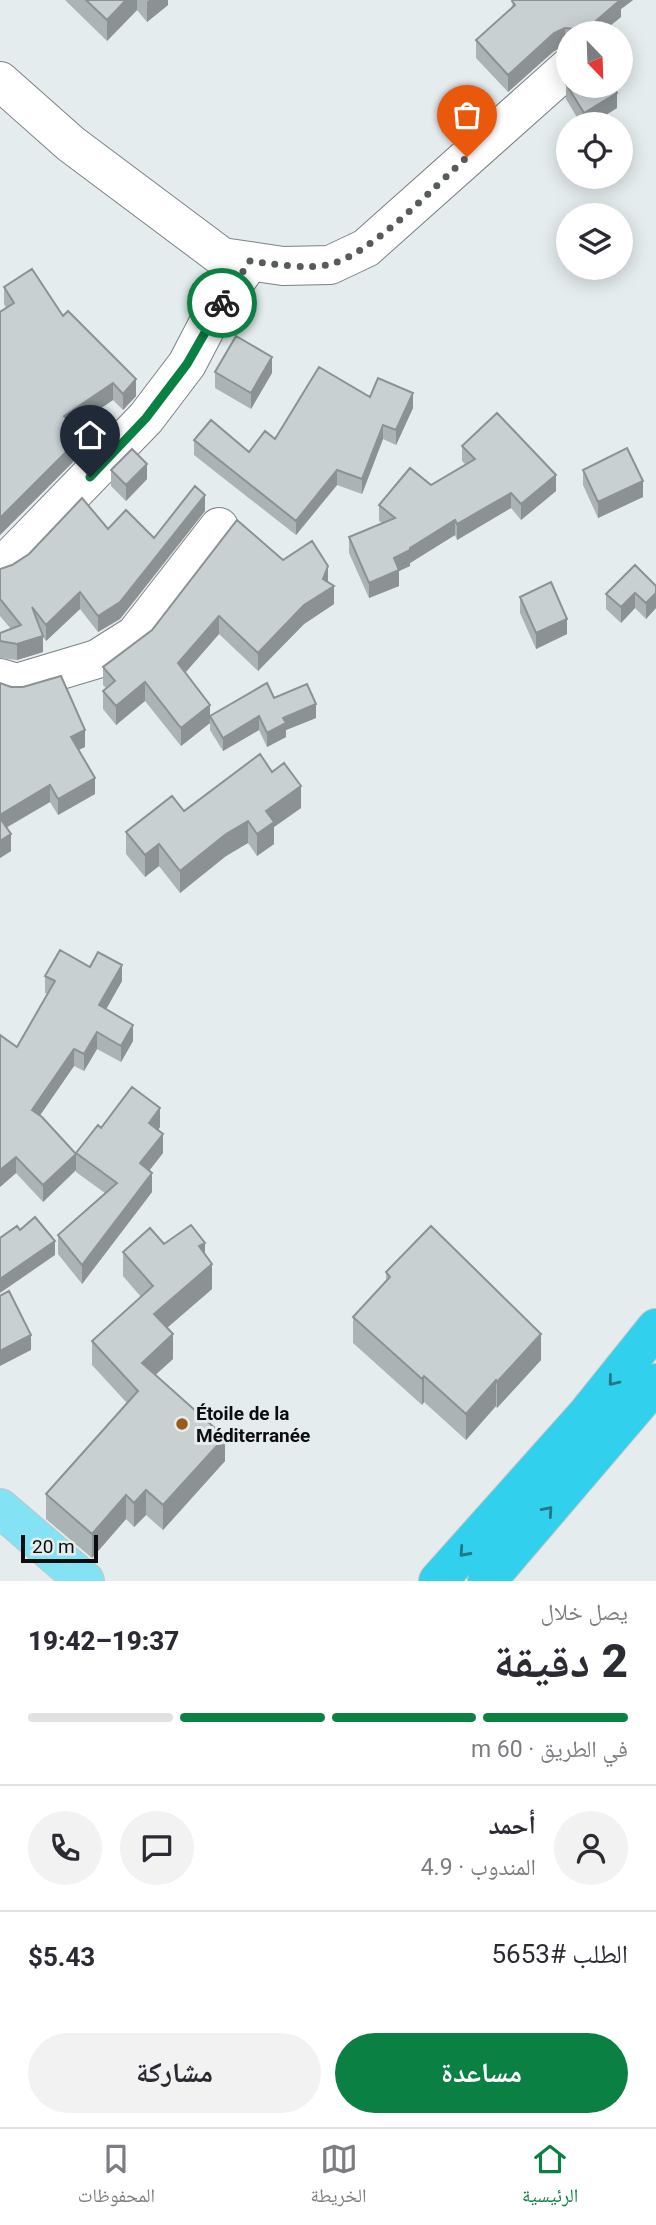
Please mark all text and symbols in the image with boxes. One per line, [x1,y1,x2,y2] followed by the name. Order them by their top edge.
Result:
[556,21,634,98] north arrow
[556,21,633,280] map controls
[437,85,497,157] pin
[448,96,486,134] icon: bag
[556,112,633,189] button: locate
[556,203,633,280] button: layers
[187,268,257,338] courier
[203,284,241,322] icon: bike
[60,405,120,477] pin
[71,416,109,454] icon: home
[609,1374,622,1386] one-way arrow
[196,1402,310,1447] place label: Étoile de la Méditerranée
[174,1416,190,1432] marker: Étoile de la Méditerranée
[539,1506,552,1519] one-way arrow
[21,1532,98,1564] scale bar
[32,1535,75,1558] text: 20 m
[459,1544,472,1557] one-way arrow
[541,1599,628,1626] text: يصل خلال
[28,1626,179,1656] text: 19:37–19:42
[493,1634,628,1688] text: 2 دقيقة
[471,1736,628,1763] text: في الطريق · 60 m
[488,1810,536,1840] text: أحمد
[28,1811,102,1885] button: phone
[120,1811,194,1885] button: chat
[554,1811,628,1885] button: person
[421,1854,536,1881] text: المندوب · 4.9
[491,1939,628,1969] text: الطلب #5653
[28,1942,95,1972] text: $5.43
[28,2033,321,2113] button: مشاركة
[335,2033,628,2113] button: مساعدة
[78,2140,155,2214] tab: المحفوظات
[311,2140,366,2214] tab: الخريطة
[522,2140,578,2214] tab: الرئيسية

